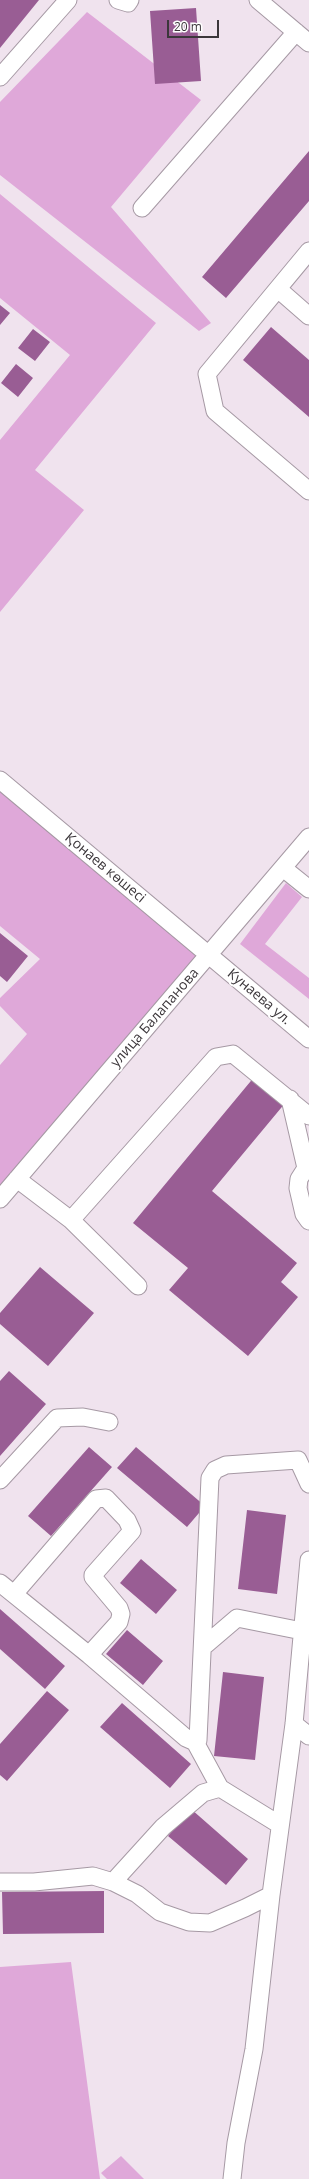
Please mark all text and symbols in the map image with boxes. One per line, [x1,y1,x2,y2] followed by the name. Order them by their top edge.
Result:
[169,12,221,38] scale bar
[174,18,202,35] text: 20 m
[61,829,149,907] street label: Қонаев көшесі
[107,965,203,1071] street label: улица Балапанова
[224,965,294,1029] street label: Кунаева ул.

